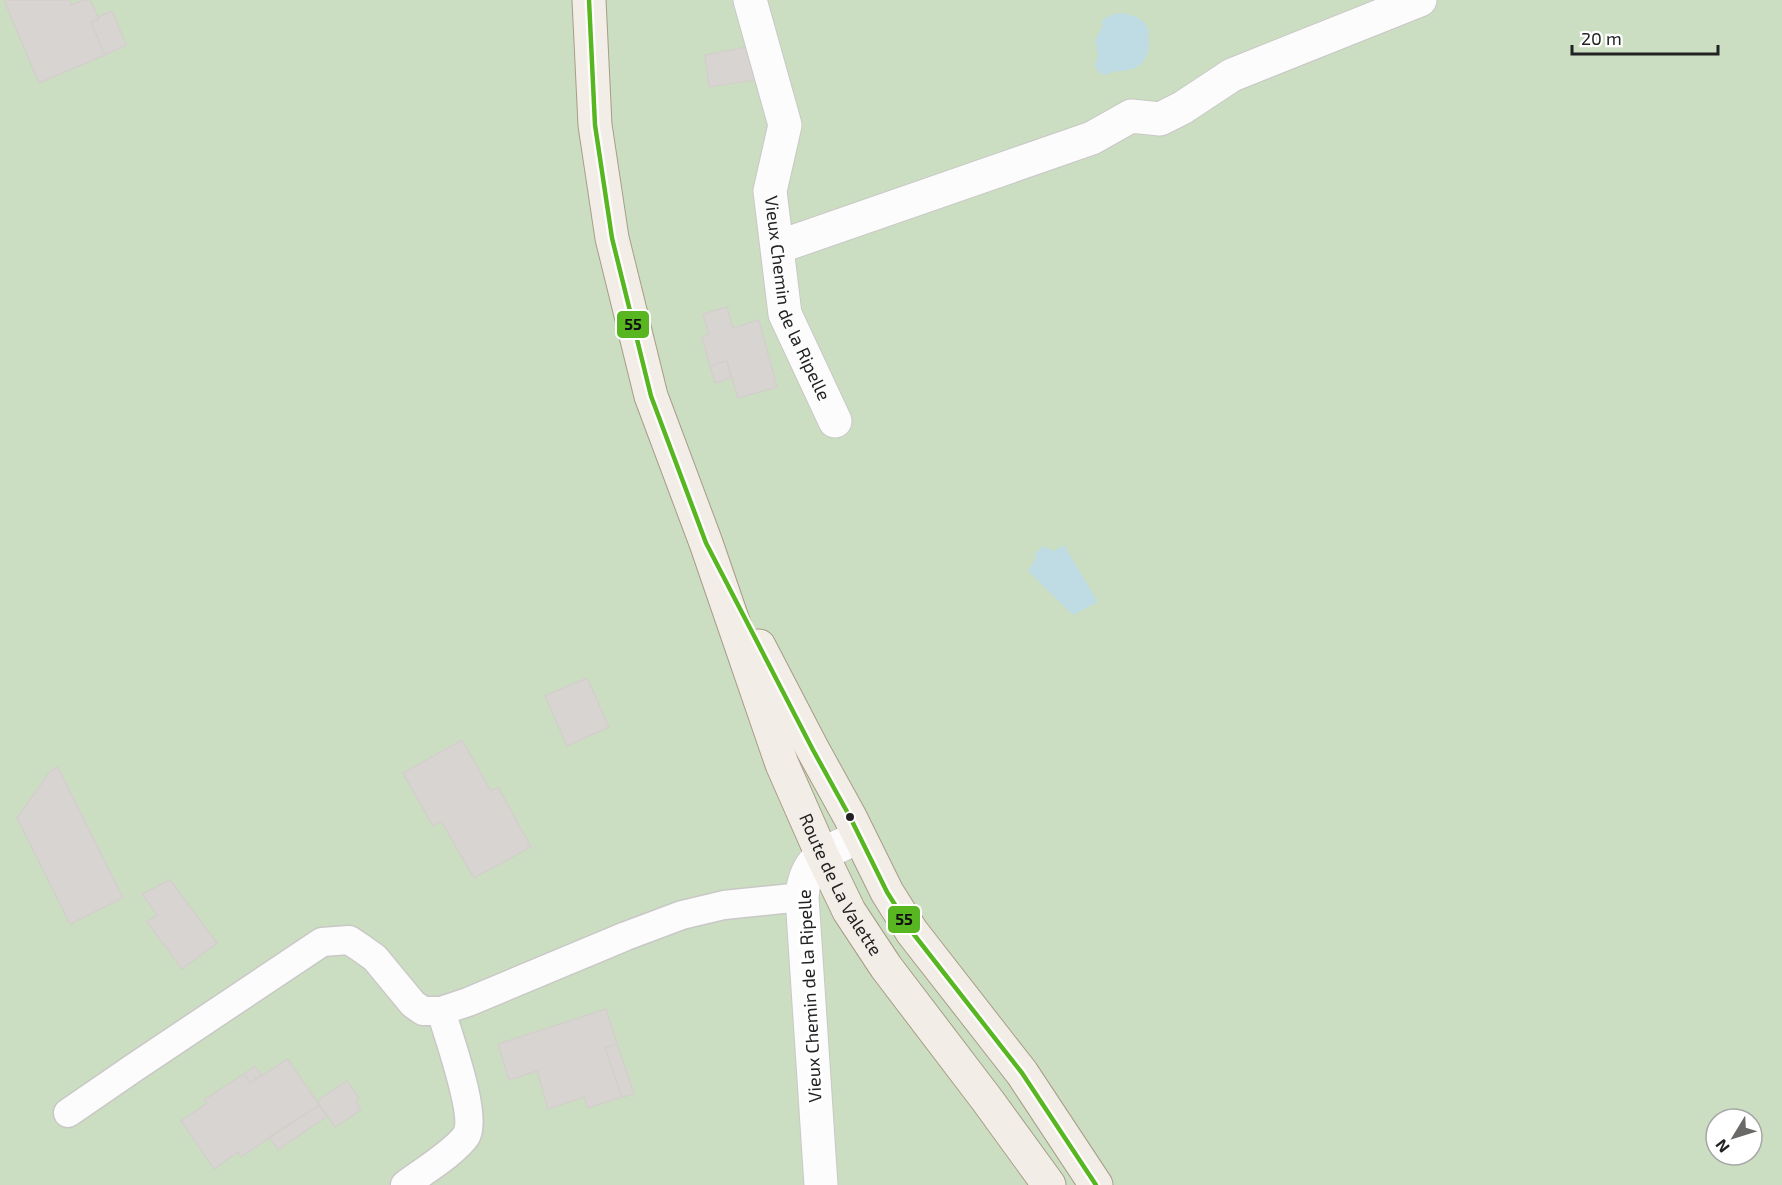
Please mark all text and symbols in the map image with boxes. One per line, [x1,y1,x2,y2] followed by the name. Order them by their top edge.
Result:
[1572,18,1718,56] scale bar
[1581,27,1622,49] text: 20 m
[761,194,836,404] street label: Vieux Chemin de la Ripelle
[616,310,650,339] line badge: 55
[624,314,642,333] text: 55
[795,810,887,959] street label: Route de La Valette
[844,811,856,823] unlabelled marker
[792,889,826,1103] street label: Vieux Chemin de la Ripelle
[887,905,921,934] line badge: 55
[895,909,913,928] text: 55
[1704,1107,1764,1167] north arrow
[1711,1136,1733,1157] text: N

